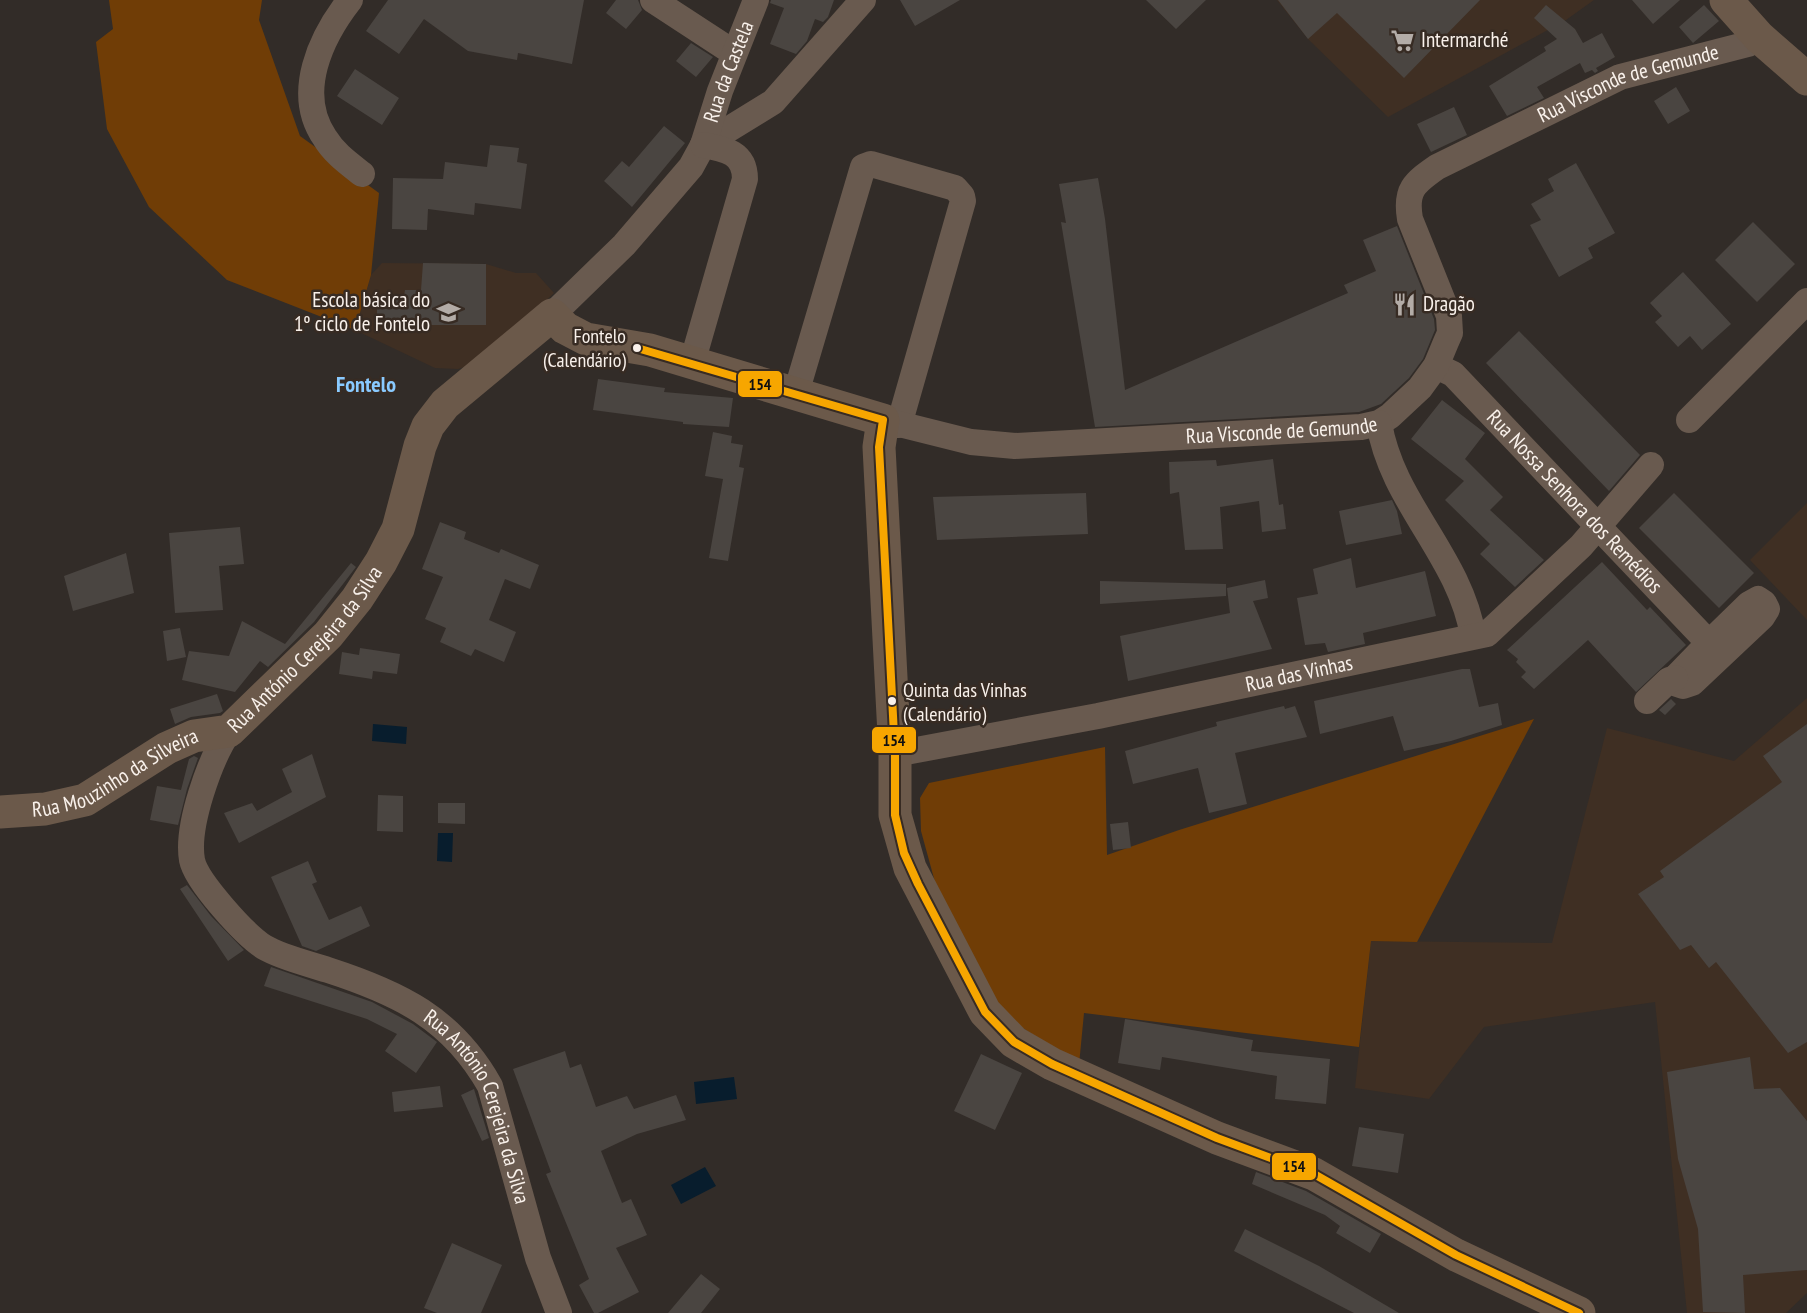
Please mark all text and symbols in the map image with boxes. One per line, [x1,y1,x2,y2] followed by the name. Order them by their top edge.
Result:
[697,17,759,126] street label: Rua da Castela
[1421,26,1508,53] place label: Intermarché
[1390,27,1416,53] supermarket icon: Intermarché
[1533,38,1722,128] street label: Rua Visconde de Gemunde
[294,286,430,337] place label: Escola básica do 1º ciclo de Fontelo
[1423,290,1475,317] place label: Dragão
[1392,291,1418,317] restaurant icon: Dragão
[435,299,461,325] school or university icon: Escola básica do 1º ciclo de Fontelo
[543,323,626,373] place label: Fontelo (Calendário)
[631,342,643,354] marker: Fontelo (Calendário)
[336,370,396,398] district label: Fontelo
[737,370,783,398] line badge: 154
[749,374,772,394] text: 154
[1481,404,1668,599] street label: Rua Nossa Senhora dos Remédios
[1185,410,1380,450] street label: Rua Visconde de Gemunde
[221,560,388,738] street label: Rua António Cerejeira da Silva
[1243,649,1355,698] street label: Rua das Vinhas
[903,677,1027,727] place label: Quinta das Vinhas (Calendário)
[886,695,898,707] marker: Quinta das Vinhas (Calendário)
[31,722,202,823] street label: Rua Mouzinho da Silveira
[871,726,917,754] line badge: 154
[883,730,906,750] text: 154
[419,1003,536,1207] street label: Rua António Cerejeira da Silva
[1271,1152,1317,1181] line badge: 154
[1283,1156,1306,1176] text: 154

